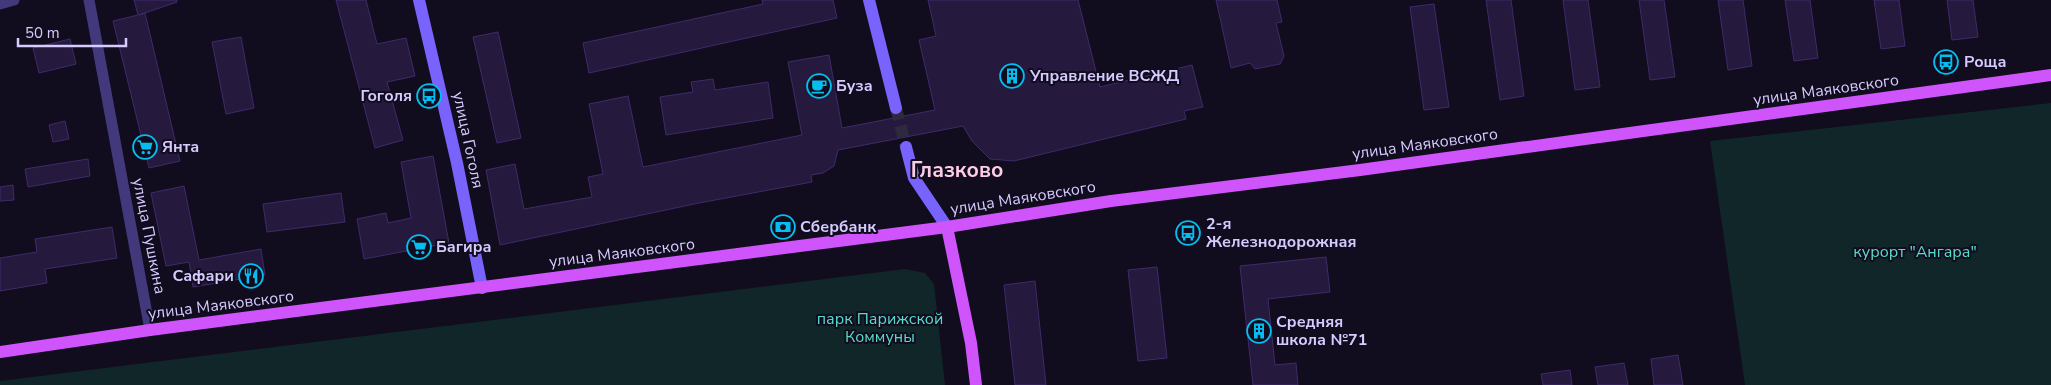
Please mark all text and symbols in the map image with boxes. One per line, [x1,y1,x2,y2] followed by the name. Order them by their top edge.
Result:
[18,15,125,47] scale bar
[25,23,60,43] text: 50 m
[1933,49,1959,75] bus stop icon: Роща
[1964,51,2006,73] place label: Роща
[999,63,1025,89] building icon: Управление ВСЖД
[1029,65,1179,87] place label: Управление ВСЖД
[1752,69,1900,111] street label: улица Маяковского
[806,73,832,99] cafe icon: Буза
[836,75,873,97] place label: Буза
[416,83,442,109] bus stop icon: Гоголя
[360,85,412,107] place label: Гоголя
[447,90,489,190] street label: улица Гоголя
[1351,123,1499,165] street label: улица Маяковского
[132,134,158,160] supermarket icon: Янта
[162,136,199,158] place label: Янта
[911,156,1003,184] district label: Глазково
[127,176,171,296] street label: улица Пушкина
[949,176,1097,220] street label: улица Маяковского
[1206,213,1356,253] place label: 2-я Железнодорожная
[770,214,796,240] bank icon: Сбербанк
[800,216,877,238] place label: Сбербанк
[1175,220,1201,246] bus stop icon: 2-я Железнодорожная
[548,233,696,273] street label: улица Маяковского
[406,234,432,260] supermarket icon: Багира
[436,236,492,258] place label: Багира
[1853,241,1977,263] park label: курорт "Ангара"
[238,263,264,289] restaurant icon: Сафари
[172,265,234,287] place label: Сафари
[147,285,295,325] street label: улица Маяковского
[817,308,943,348] park label: парк Парижской Коммуны
[1276,311,1367,351] place label: Средняя школа №71
[1246,318,1272,344] building icon: Средняя школа №71

